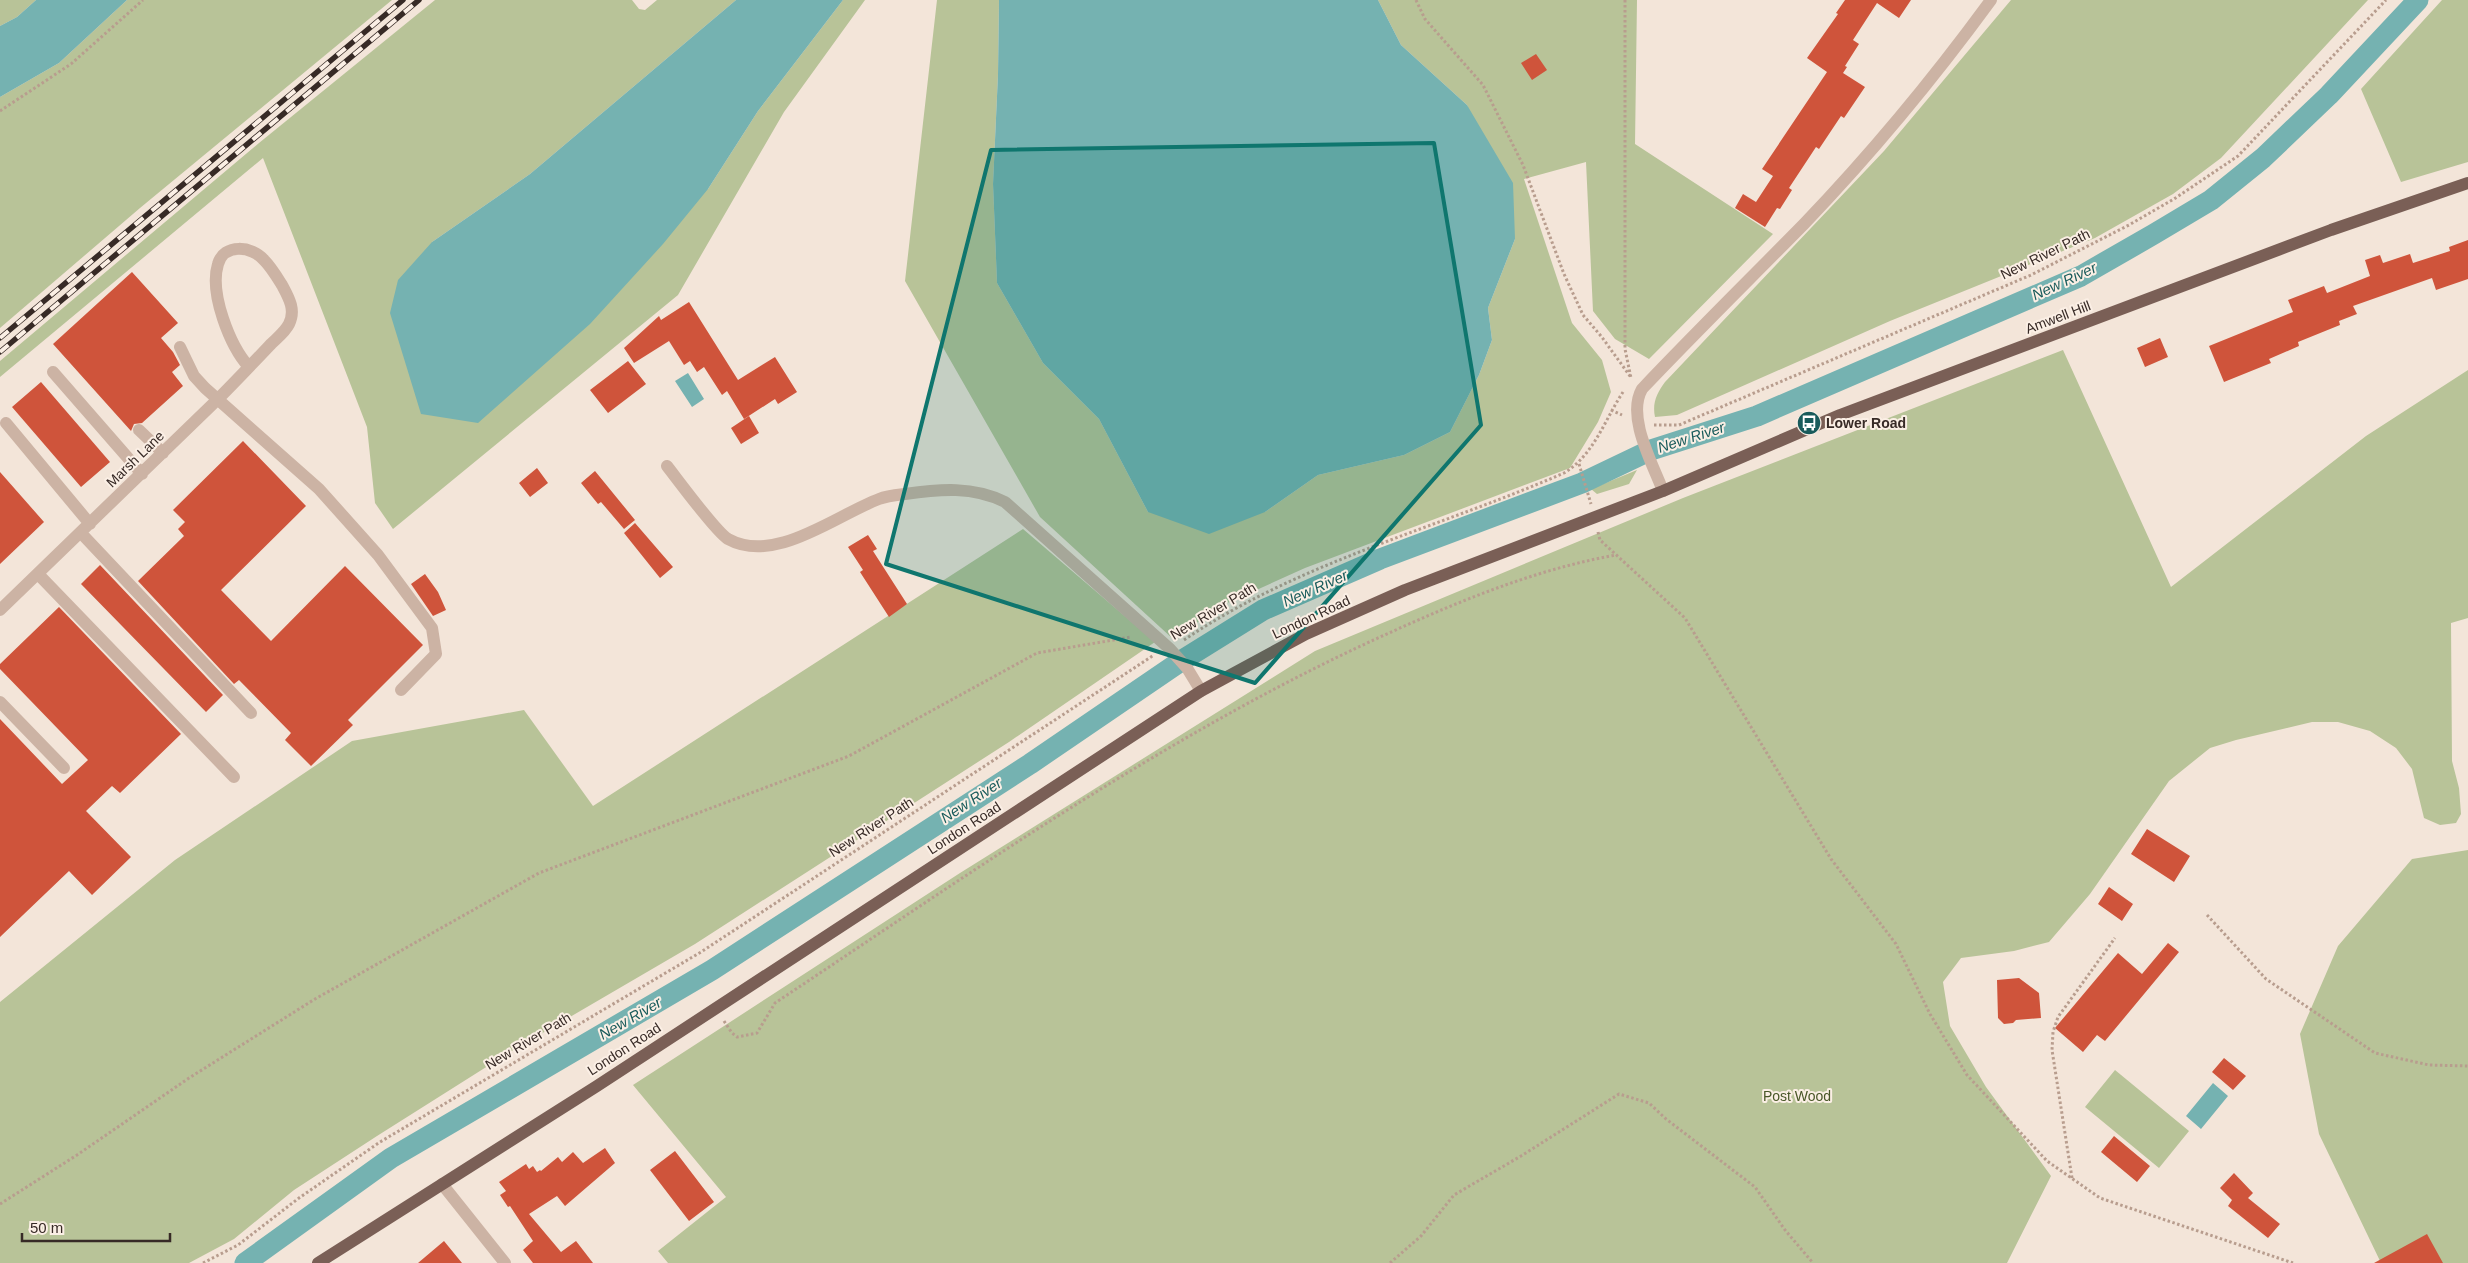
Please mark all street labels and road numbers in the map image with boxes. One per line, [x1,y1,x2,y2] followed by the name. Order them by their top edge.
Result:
[1998,225,2092,283] street label: New River Path
[2023,297,2093,337] street label: Amwell Hill
[103,427,167,490] street label: Marsh Lane
[1167,579,1259,643] street label: New River Path
[1270,592,1352,642] street label: London Road
[826,794,916,860] street label: New River Path
[924,798,1004,858] street label: London Road
[482,1009,574,1073] street label: New River Path
[584,1019,664,1079] street label: London Road

